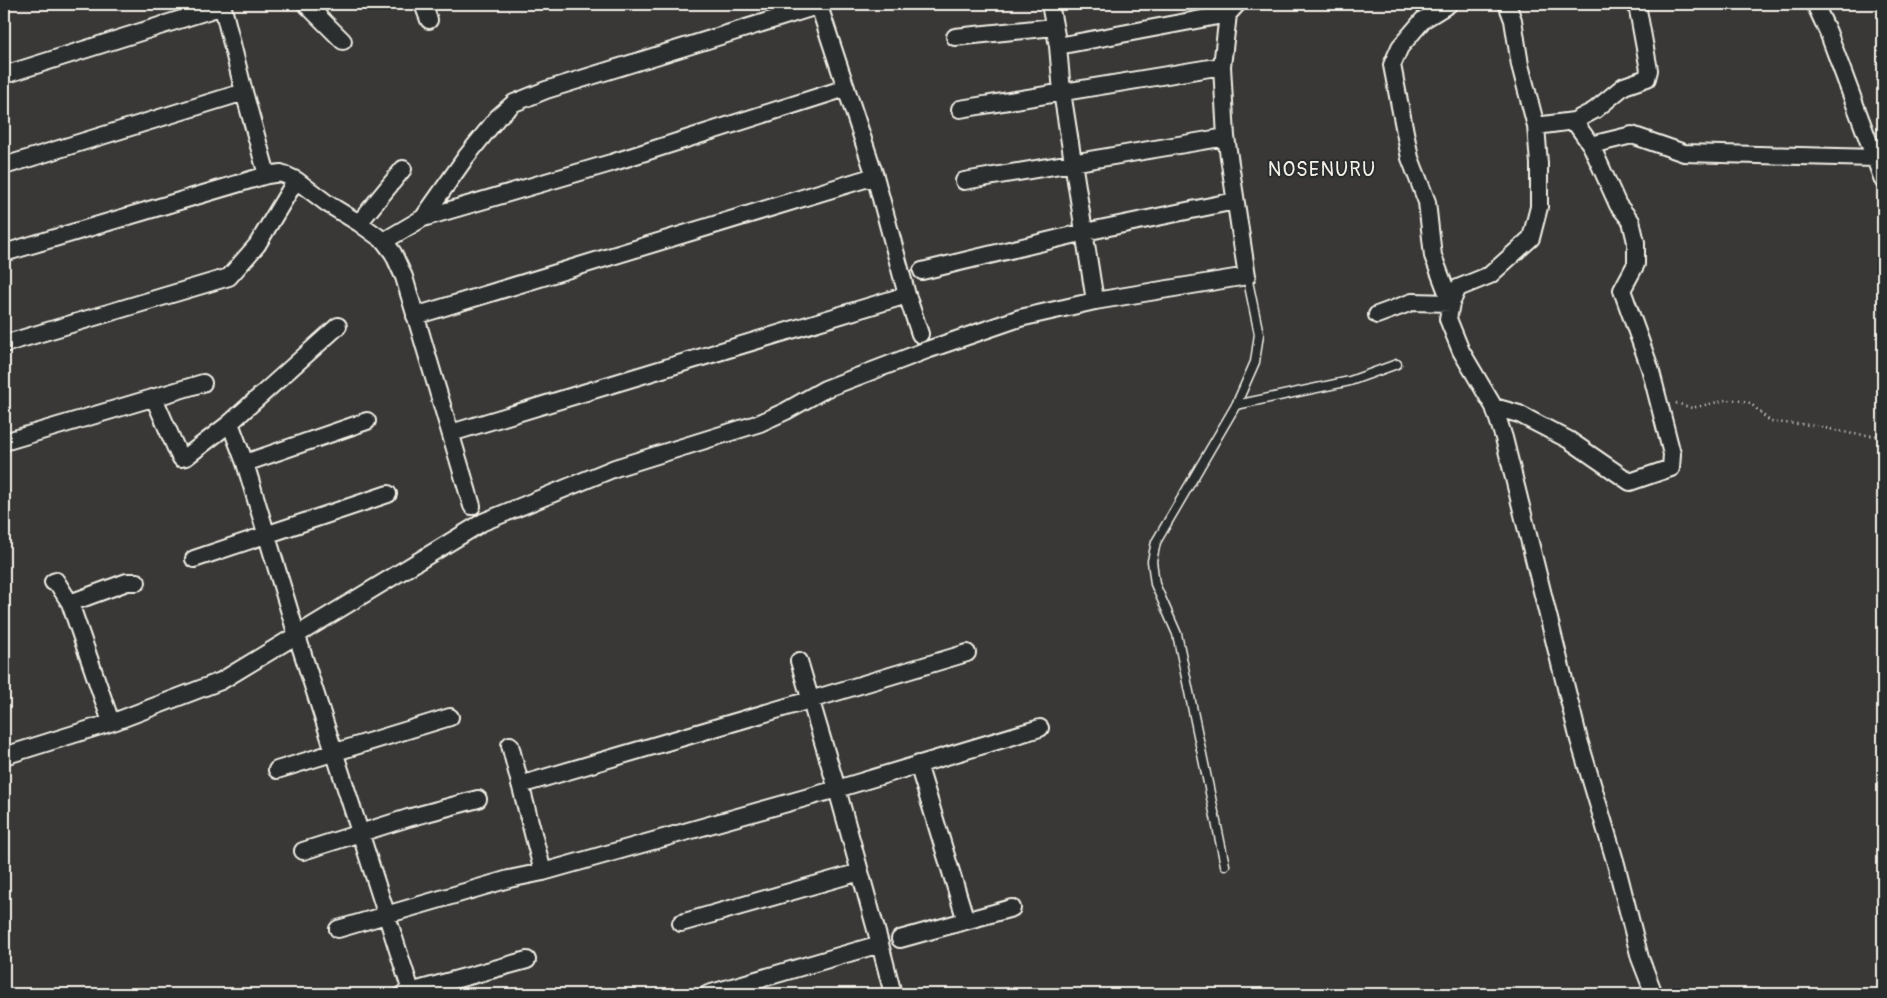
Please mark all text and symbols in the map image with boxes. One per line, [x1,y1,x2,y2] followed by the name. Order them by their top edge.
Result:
[1268,157,1376,182] district label: NOSENURU

